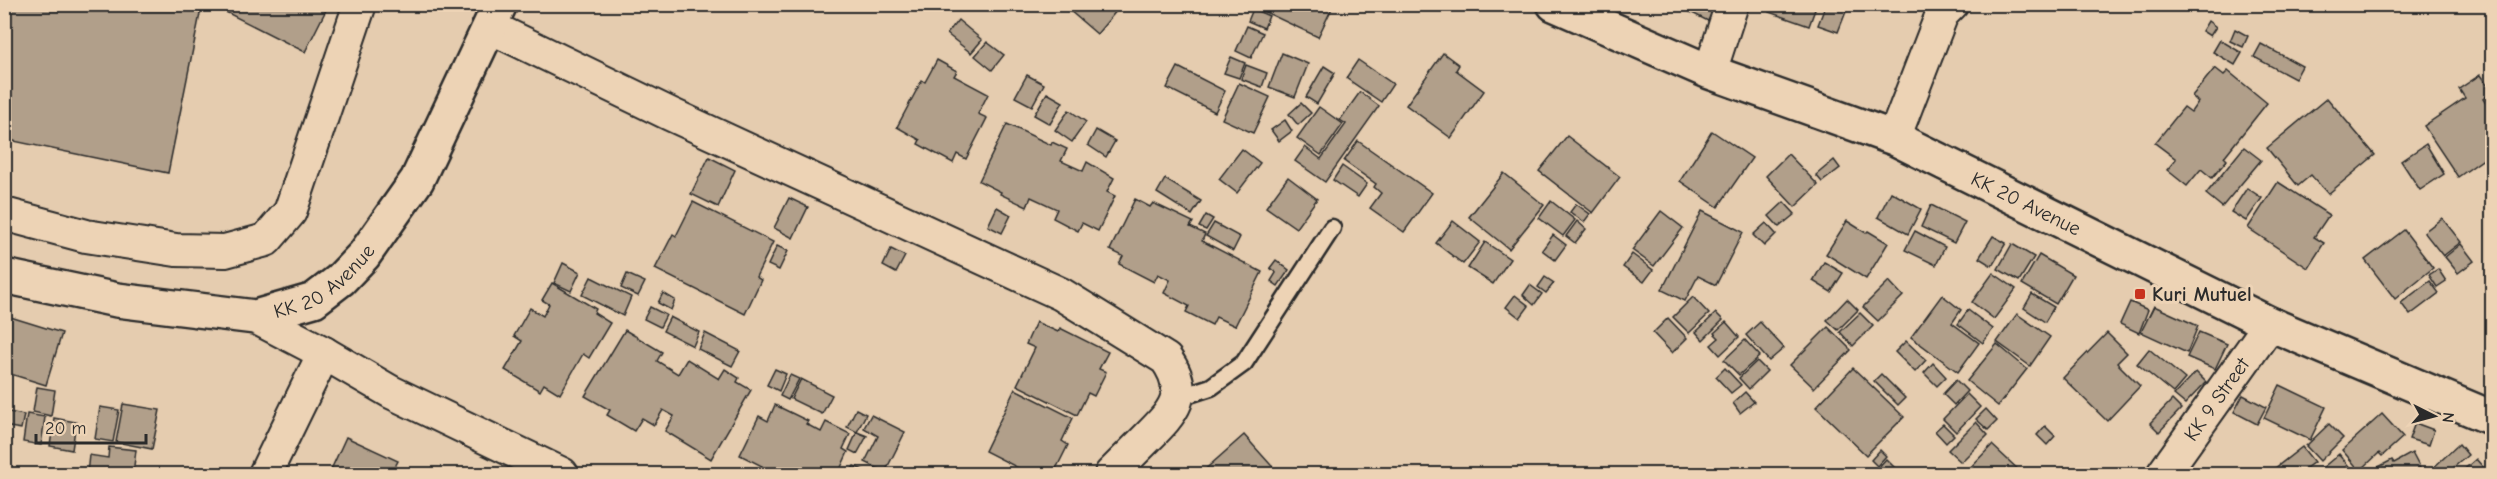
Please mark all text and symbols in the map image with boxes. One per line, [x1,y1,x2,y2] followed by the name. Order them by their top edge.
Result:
[1967,167,2084,241] street label: KK 20 Avenue
[271,240,380,323] street label: KK 20 Avenue
[2152,283,2252,306] place label: Kuri Mutuel
[2133,287,2147,301] marker: Kuri Mutuel
[2179,352,2255,445] street label: KK 9 Street
[2404,386,2464,446] north arrow
[36,407,146,445] scale bar
[2438,411,2457,424] text: N
[45,418,86,439] text: 20 m

